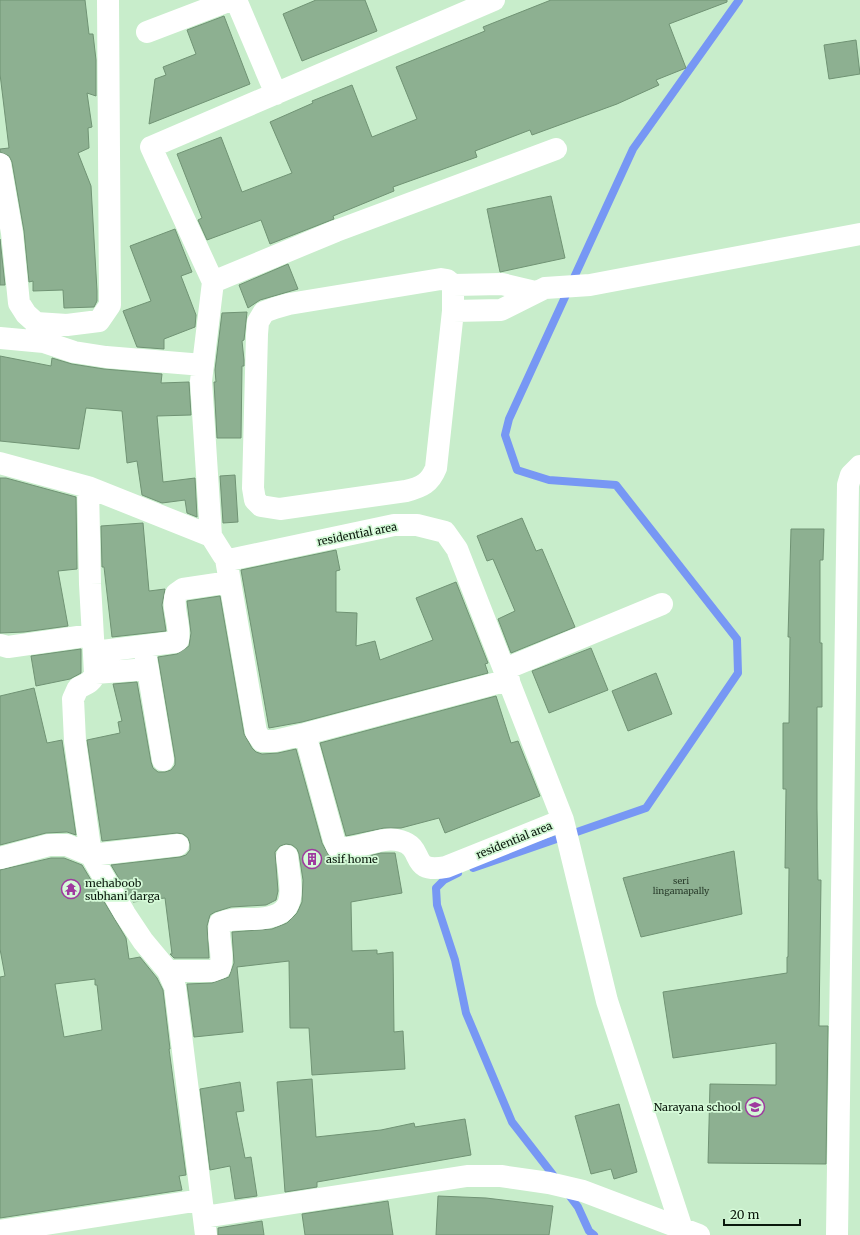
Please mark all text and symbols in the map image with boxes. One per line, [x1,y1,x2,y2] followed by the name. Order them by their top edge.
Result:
[316,519,398,549] street label: residential area
[474,818,554,862] street label: residential area
[301,848,323,870] building icon: asif home
[326,852,378,866] place label: asif home
[653,875,710,896] house number: seri lingamapally
[85,876,160,903] place label: mehaboob subhani darga
[60,878,82,900] temple icon: mehaboob subhani darga
[744,1096,766,1118] school or university icon: Narayana school
[654,1100,742,1114] place label: Narayana school
[724,1201,800,1227] scale bar
[730,1207,759,1222] text: 20 m

